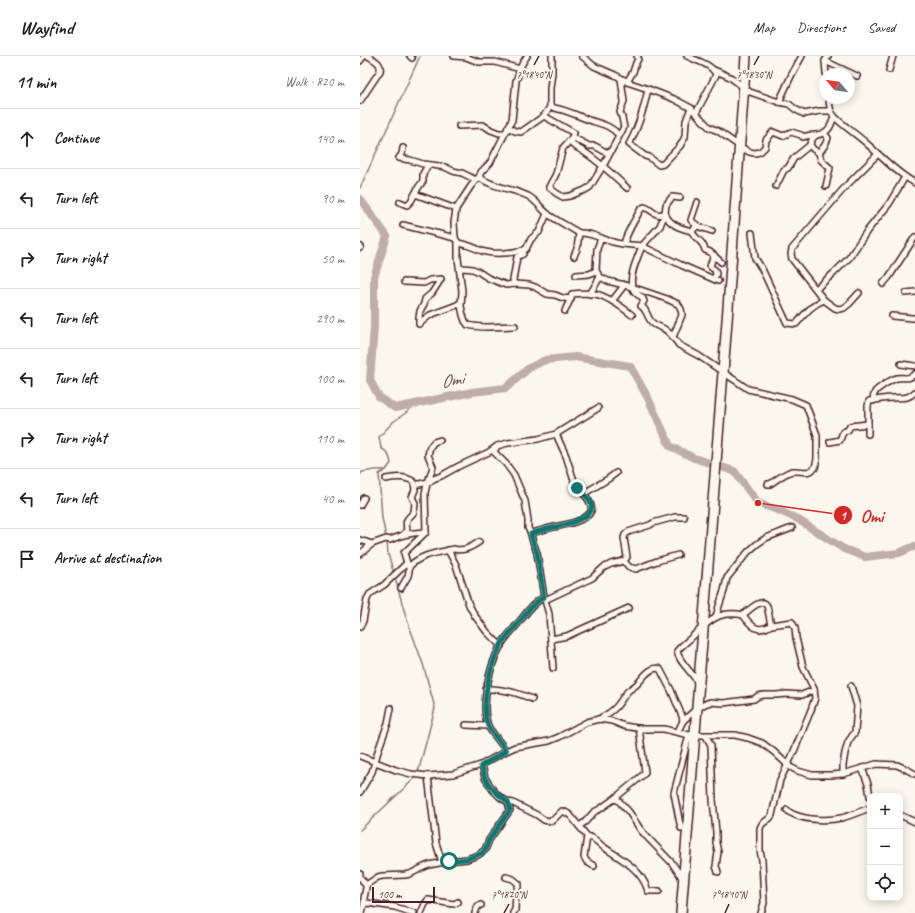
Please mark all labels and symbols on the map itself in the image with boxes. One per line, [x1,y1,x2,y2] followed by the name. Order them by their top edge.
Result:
[517,68,553,81] text: 7°18'40"N
[737,68,773,81] text: 7°18'30"N
[819,68,855,104] north arrow
[439,366,470,393] water label: Omi
[568,479,586,497] route end
[833,500,892,530] callout: Omi
[860,505,886,527] text: Omi
[840,508,847,524] text: 1
[440,852,458,870] route start
[372,885,435,904] scale bar
[492,888,528,901] text: 7°18'20"N
[712,888,748,901] text: 7°18'10"N

